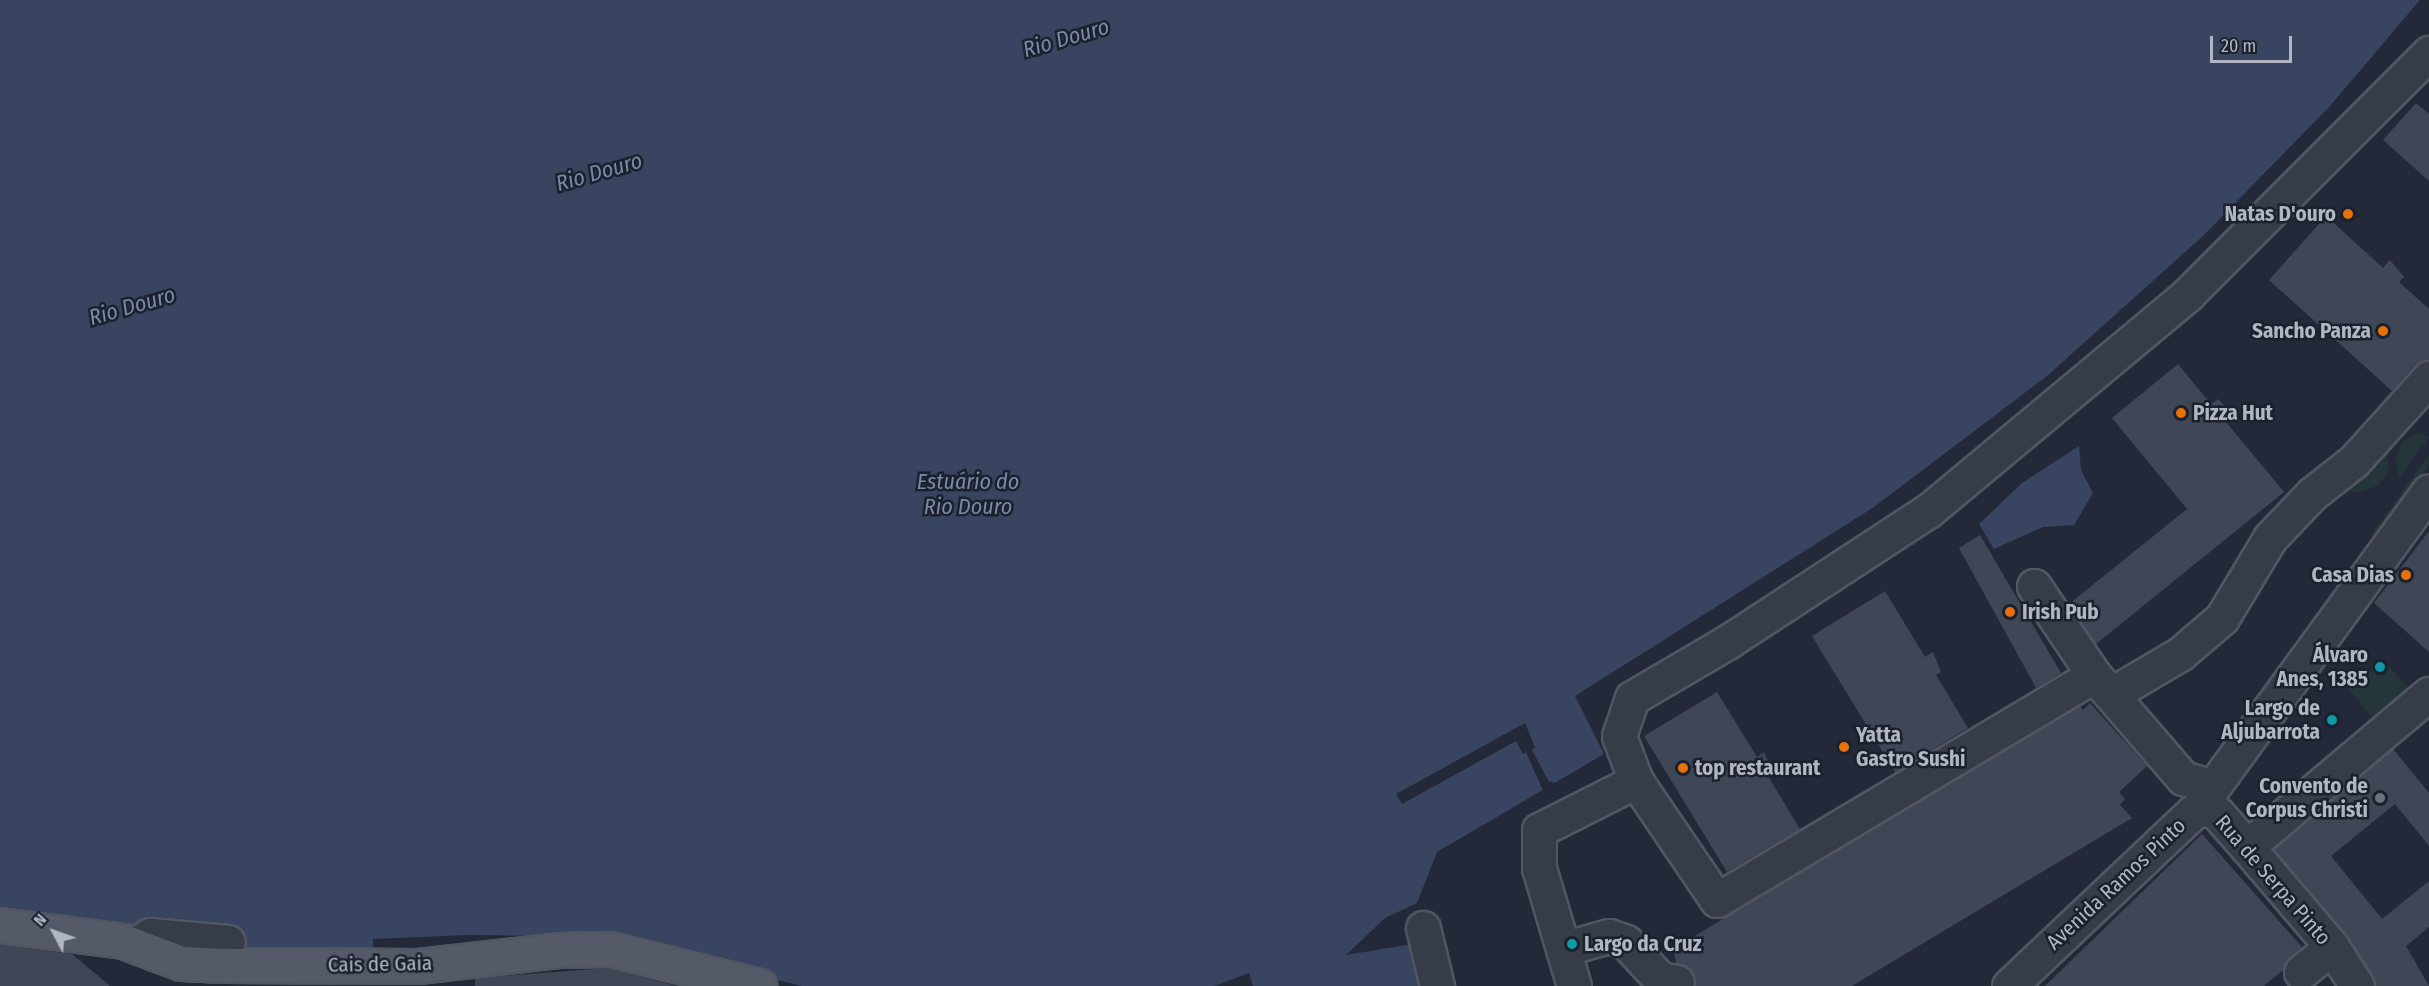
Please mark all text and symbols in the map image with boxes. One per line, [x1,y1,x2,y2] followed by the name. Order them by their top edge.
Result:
[1020,13,1112,63] water label: Rio Douro
[2213,24,2296,62] scale bar
[2221,35,2256,57] text: 20 m
[553,147,645,197] water label: Rio Douro
[2224,201,2336,227] place label: Natas D'ouro
[2341,207,2355,221] marker: Natas D'ouro
[86,281,178,331] water label: Rio Douro
[2252,318,2371,344] place label: Sancho Panza
[2376,324,2390,338] marker: Sancho Panza
[2193,400,2273,426] place label: Pizza Hut
[2174,406,2188,420] marker: Pizza Hut
[917,468,1019,520] water label: Estuário do Rio Douro
[2312,562,2394,588] place label: Casa Dias
[2399,568,2413,582] marker: Casa Dias
[2022,599,2099,625] place label: Irish Pub
[2003,605,2017,619] marker: Irish Pub
[2276,642,2368,692] place label: Álvaro Anes, 1385
[2373,660,2387,674] marker: Álvaro Anes, 1385
[2221,695,2320,745] place label: Largo de Aljubarrota
[2325,713,2339,727] marker: Largo de Aljubarrota
[1856,722,1965,772] place label: Yatta Gastro Sushi
[1837,740,1851,754] marker: Yatta Gastro Sushi
[1695,755,1820,781] place label: top restaurant
[1676,761,1690,775] marker: top restaurant
[2246,773,2368,823] place label: Convento de Corpus Christi
[2373,791,2387,805] marker: Convento de Corpus Christi
[2210,810,2336,950] street label: Rua de Serpa Pinto
[2041,813,2191,955] street label: Avenida Ramos Pinto
[24,902,84,962] north arrow
[30,910,50,930] text: N
[1584,931,1701,957] place label: Largo da Cruz
[1565,937,1579,951] marker: Largo da Cruz
[328,950,432,978] street label: Cais de Gaia

